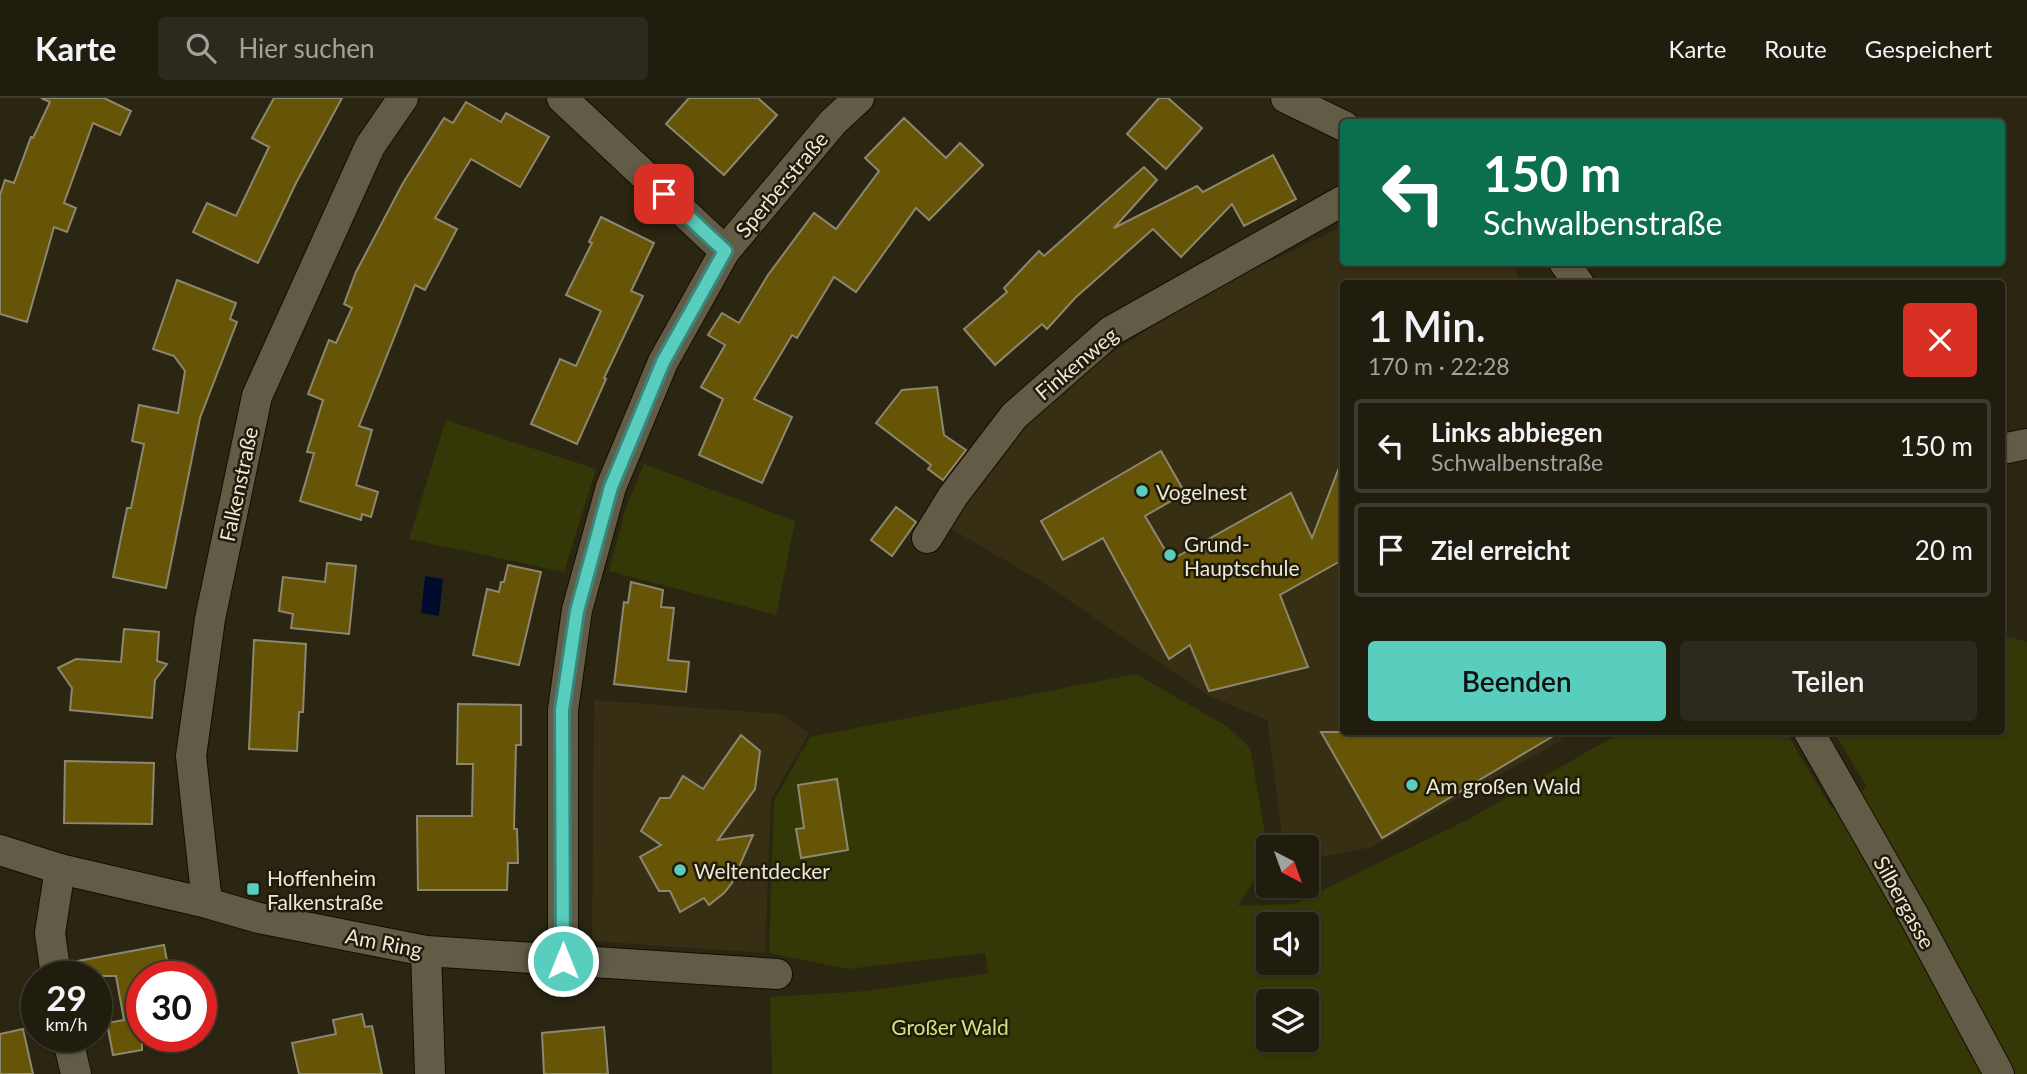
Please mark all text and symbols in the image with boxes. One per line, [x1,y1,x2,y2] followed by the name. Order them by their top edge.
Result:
[158,17,648,80] search box
[35,28,116,68] text: Karte
[182,29,220,67] icon: search
[238,32,375,64] text: Hier suchen
[1669,34,1726,63] text: Karte
[1764,34,1827,63] text: Route
[1865,34,1992,63] text: Gespeichert
[730,126,832,242] street label: Sperberstraße
[1483,144,1621,202] text: 150 m
[1368,147,1459,238] icon: left
[634,164,694,224] pin
[645,175,683,213] icon: arrive
[1483,203,1722,242] text: Schwalbenstraße
[1368,301,1486,351] text: 1 Min.
[1903,303,1977,377] button: close
[1030,321,1122,405] street label: Finkenweg
[1368,352,1510,380] text: 170 m · 22:28
[1431,416,1603,448] text: Links abbiegen
[214,424,262,544] street label: Falkenstraße
[1372,427,1410,465] icon: left
[1900,430,1973,462] text: 150 m
[1431,448,1603,476] text: Schwalbenstraße
[1156,479,1247,504] place label: Vogelnest
[1134,483,1150,499] marker: Vogelnest
[1184,531,1300,580] place label: Grund- Hauptschule
[1372,531,1410,569] icon: arrive
[1431,534,1570,566] text: Ziel erreicht
[1915,534,1973,566] text: 20 m
[1162,547,1178,563] marker: Grund- Hauptschule
[1368,641,1666,721] button: Beenden
[1680,641,1977,721] button: Teilen
[1426,773,1581,798] place label: Am großen Wald
[1404,777,1420,793] marker: Am großen Wald
[1256,835,1320,898] north arrow
[1256,835,1319,1052] map controls
[1869,851,1941,953] street label: Silbergasse
[694,858,830,883] place label: Weltentdecker
[672,862,688,878] marker: Weltentdecker
[267,865,383,914] place label: Hoffenheim Falkenstraße
[245,881,261,897] marker: Hoffenheim Falkenstraße
[1256,912,1319,975] button: sound
[344,922,425,962] street label: Am Ring
[526,924,600,998] position arrow
[126,961,217,1052] speed limit sign: 30
[46,976,87,1018] text: 29
[1256,989,1319,1052] button: layers
[45,1013,88,1035] text: km/h
[891,1014,1009,1039] park label: Großer Wald

